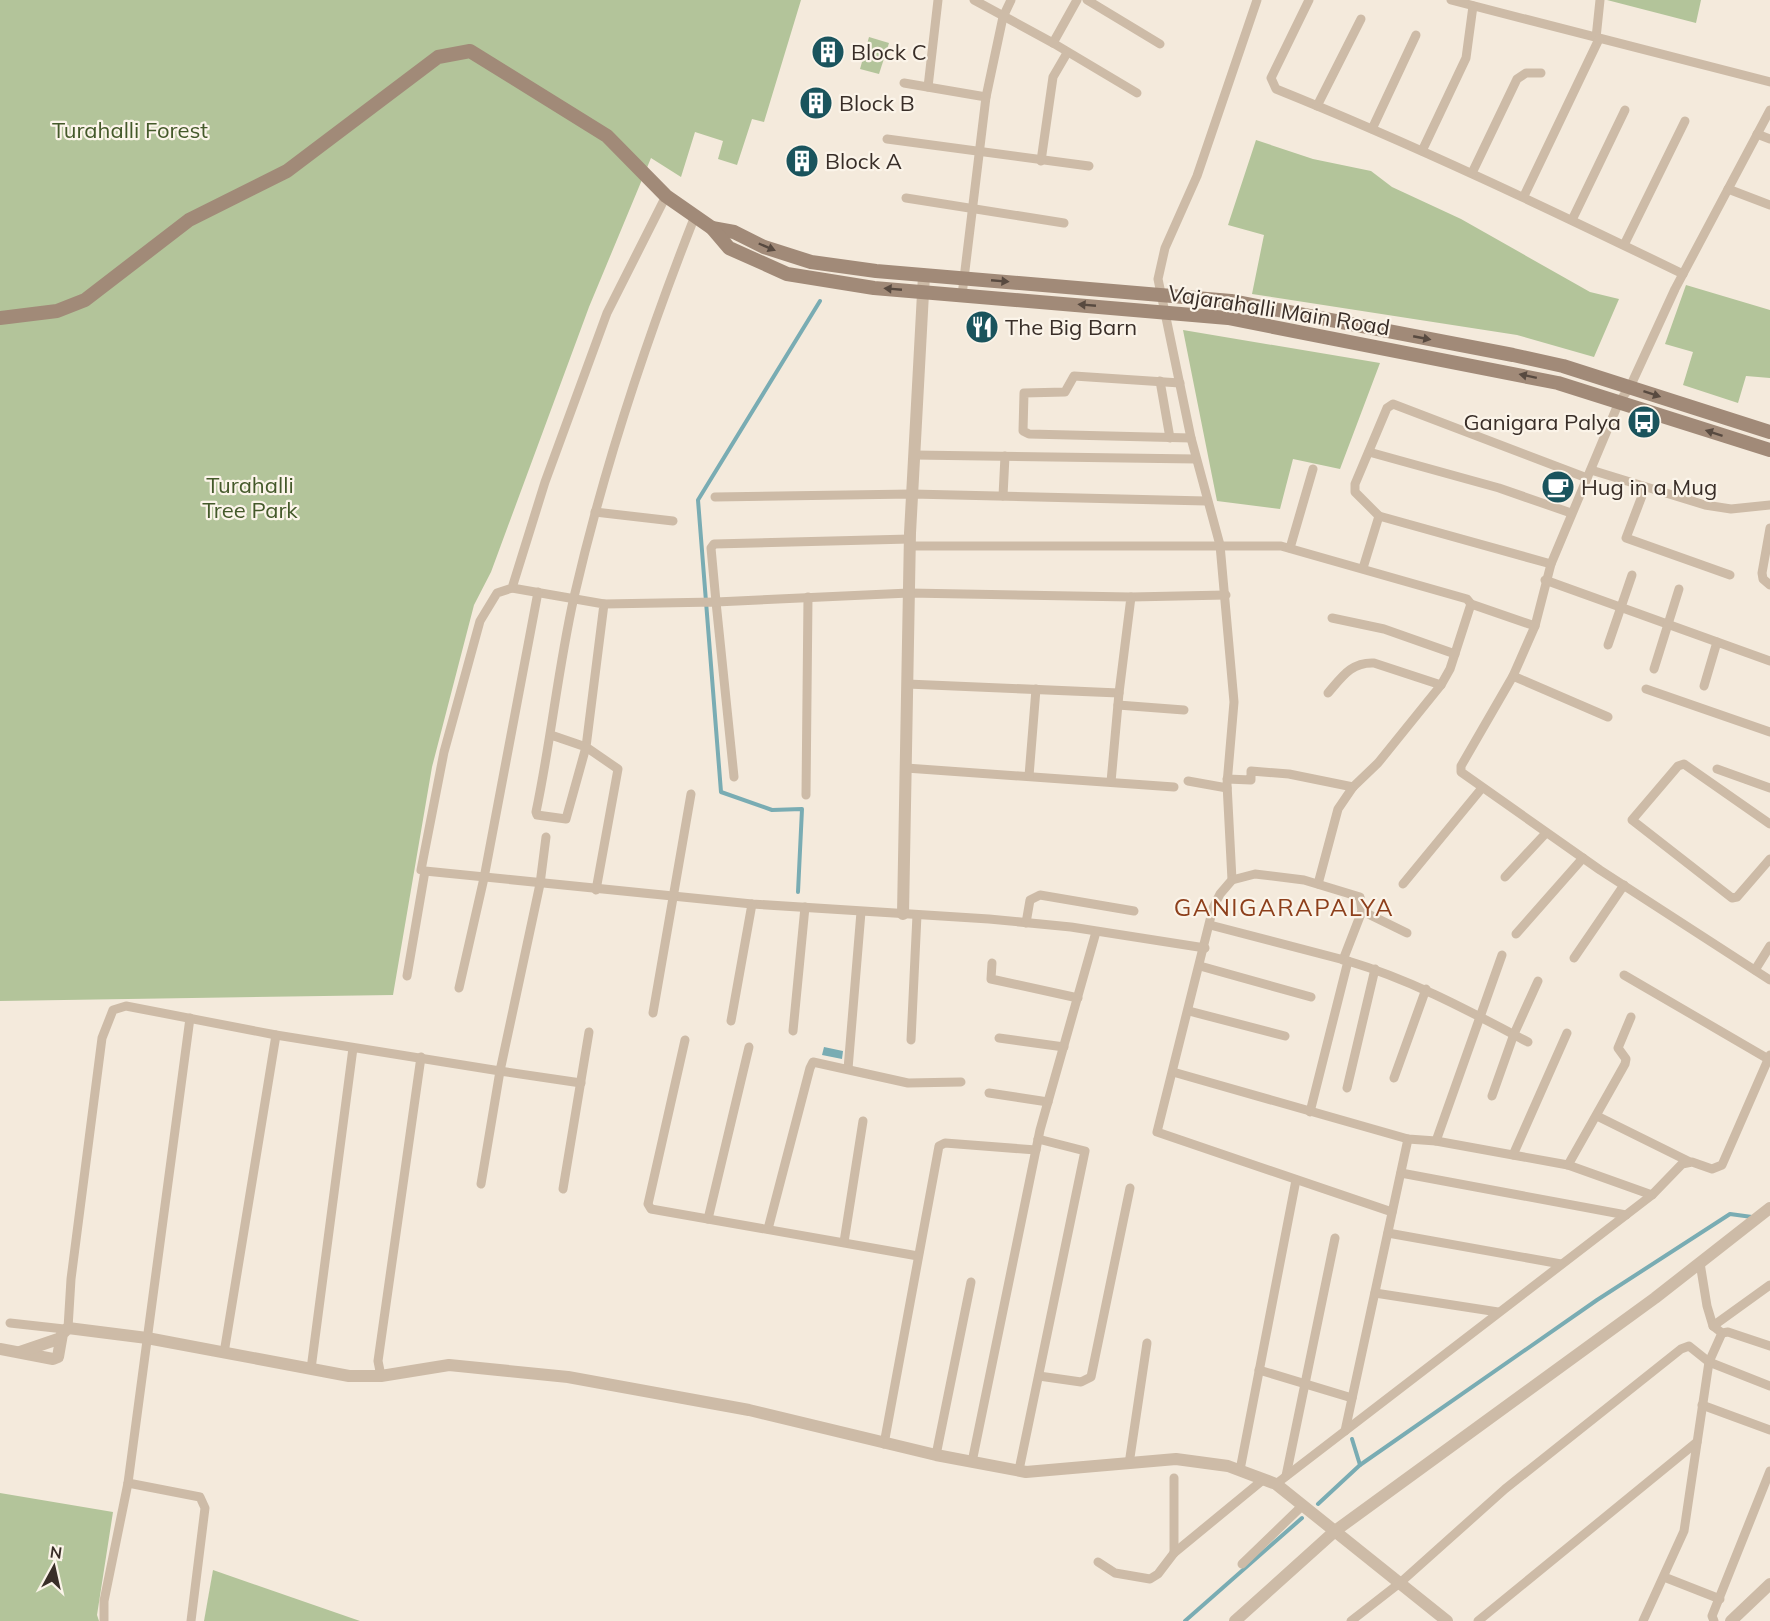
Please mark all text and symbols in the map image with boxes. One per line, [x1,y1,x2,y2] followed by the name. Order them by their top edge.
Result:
[810,34,846,70] building icon: Block C
[851,38,927,66] place label: Block C
[798,85,834,121] building icon: Block B
[839,89,915,117] place label: Block B
[52,116,208,144] park label: Turahalli Forest
[784,143,820,179] building icon: Block A
[825,147,902,175] place label: Block A
[758,243,776,252] one-way arrow
[991,276,1010,286] one-way arrow
[1166,279,1392,341] street label: Vajarahalli Main Road
[883,285,902,294] one-way arrow
[1077,300,1096,310] one-way arrow
[964,309,1000,345] restaurant icon: The Big Barn
[1005,313,1137,341] place label: The Big Barn
[1413,334,1432,343] one-way arrow
[1518,371,1537,380] one-way arrow
[1643,390,1661,400] one-way arrow
[1626,404,1662,440] bus stop icon: Ganigara Palya
[1463,408,1621,436] place label: Ganigara Palya
[1705,427,1723,437] one-way arrow
[1540,469,1576,505] cafe icon: Hug in a Mug
[202,471,298,524] park label: Turahalli Tree Park
[1581,473,1717,501] place label: Hug in a Mug
[1174,892,1394,922] district label: GANIGARAPALYA
[24,1537,84,1597] north arrow
[49,1541,63,1563] text: N

